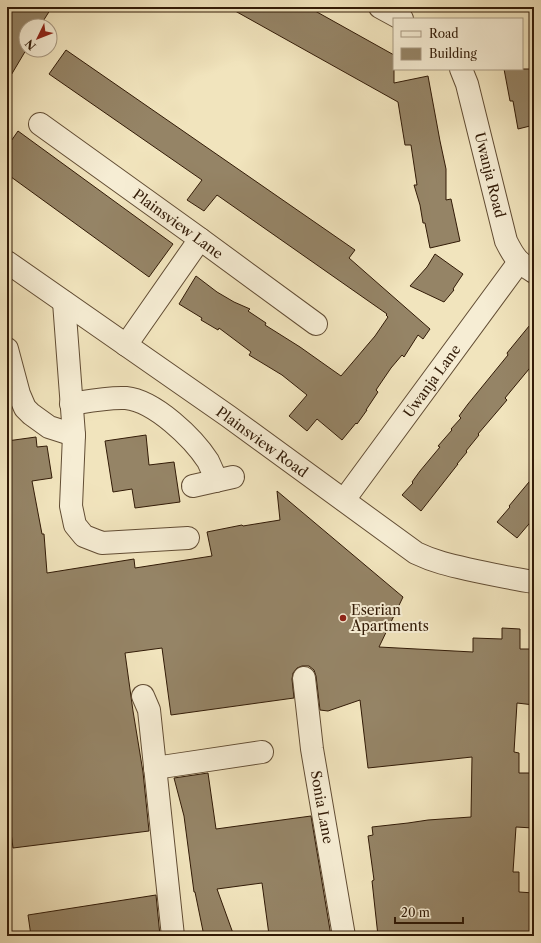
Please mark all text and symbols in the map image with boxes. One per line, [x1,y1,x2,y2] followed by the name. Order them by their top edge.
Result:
[18,18,58,58] north arrow
[393,18,523,70] legend
[429,26,459,41] text: Road
[22,36,39,53] text: N
[429,46,477,61] text: Building
[471,130,509,220] street label: Uwanja Road
[129,185,227,263] street label: Plainsview Lane
[399,341,465,421] street label: Uwanja Lane
[213,403,312,482] street label: Plainsview Road
[350,601,429,635] place label: Eserian Apartments
[338,613,348,623] marker: Eserian Apartments
[307,769,337,845] street label: Sonia Lane
[395,899,463,925] scale bar
[401,905,430,920] text: 20 m

